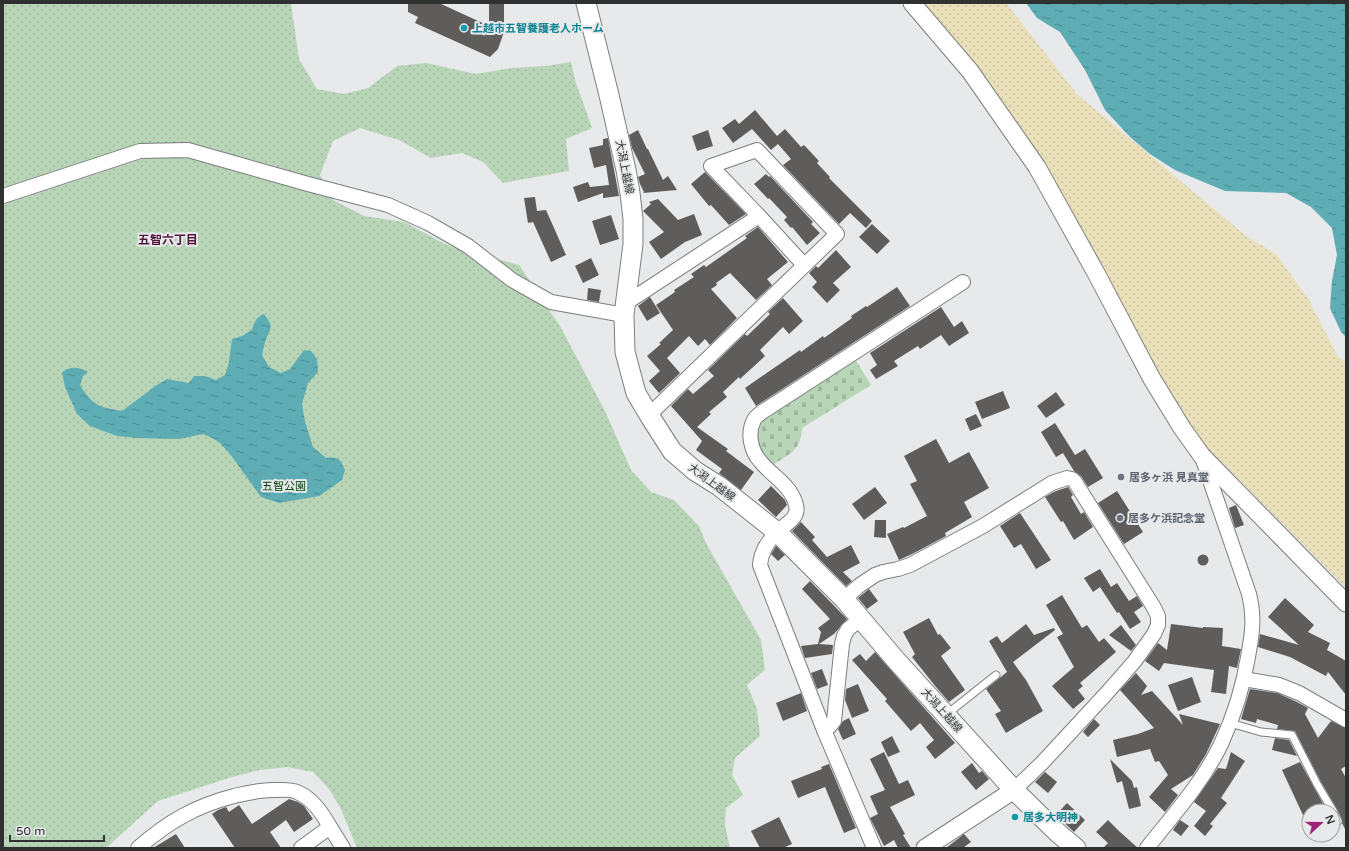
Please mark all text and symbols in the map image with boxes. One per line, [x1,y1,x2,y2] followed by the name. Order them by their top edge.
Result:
[472,22,604,35] place label: 上越市五智養護老人ホーム
[459,23,469,33] marker: 上越市五智養護老人ホーム
[613,139,636,195] street label: 大潟上越線
[138,233,198,247] district label: 五智六丁目
[686,461,738,504] street label: 大潟上越線
[1129,471,1209,484] place label: 居多ヶ浜 見真堂
[1116,472,1126,482] marker: 居多ヶ浜 見真堂
[262,480,306,493] park label: 五智公園
[1128,512,1205,525] place label: 居多ケ浜記念堂
[1115,513,1125,523] marker: 居多ケ浜記念堂
[918,686,965,735] street label: 大潟上越線
[1301,803,1341,843] north arrow
[1023,811,1078,824] place label: 居多大明神
[1010,812,1020,822] marker: 居多大明神
[1322,813,1338,826] text: N
[10,817,104,843] scale bar
[16,824,45,838] text: 50 m

